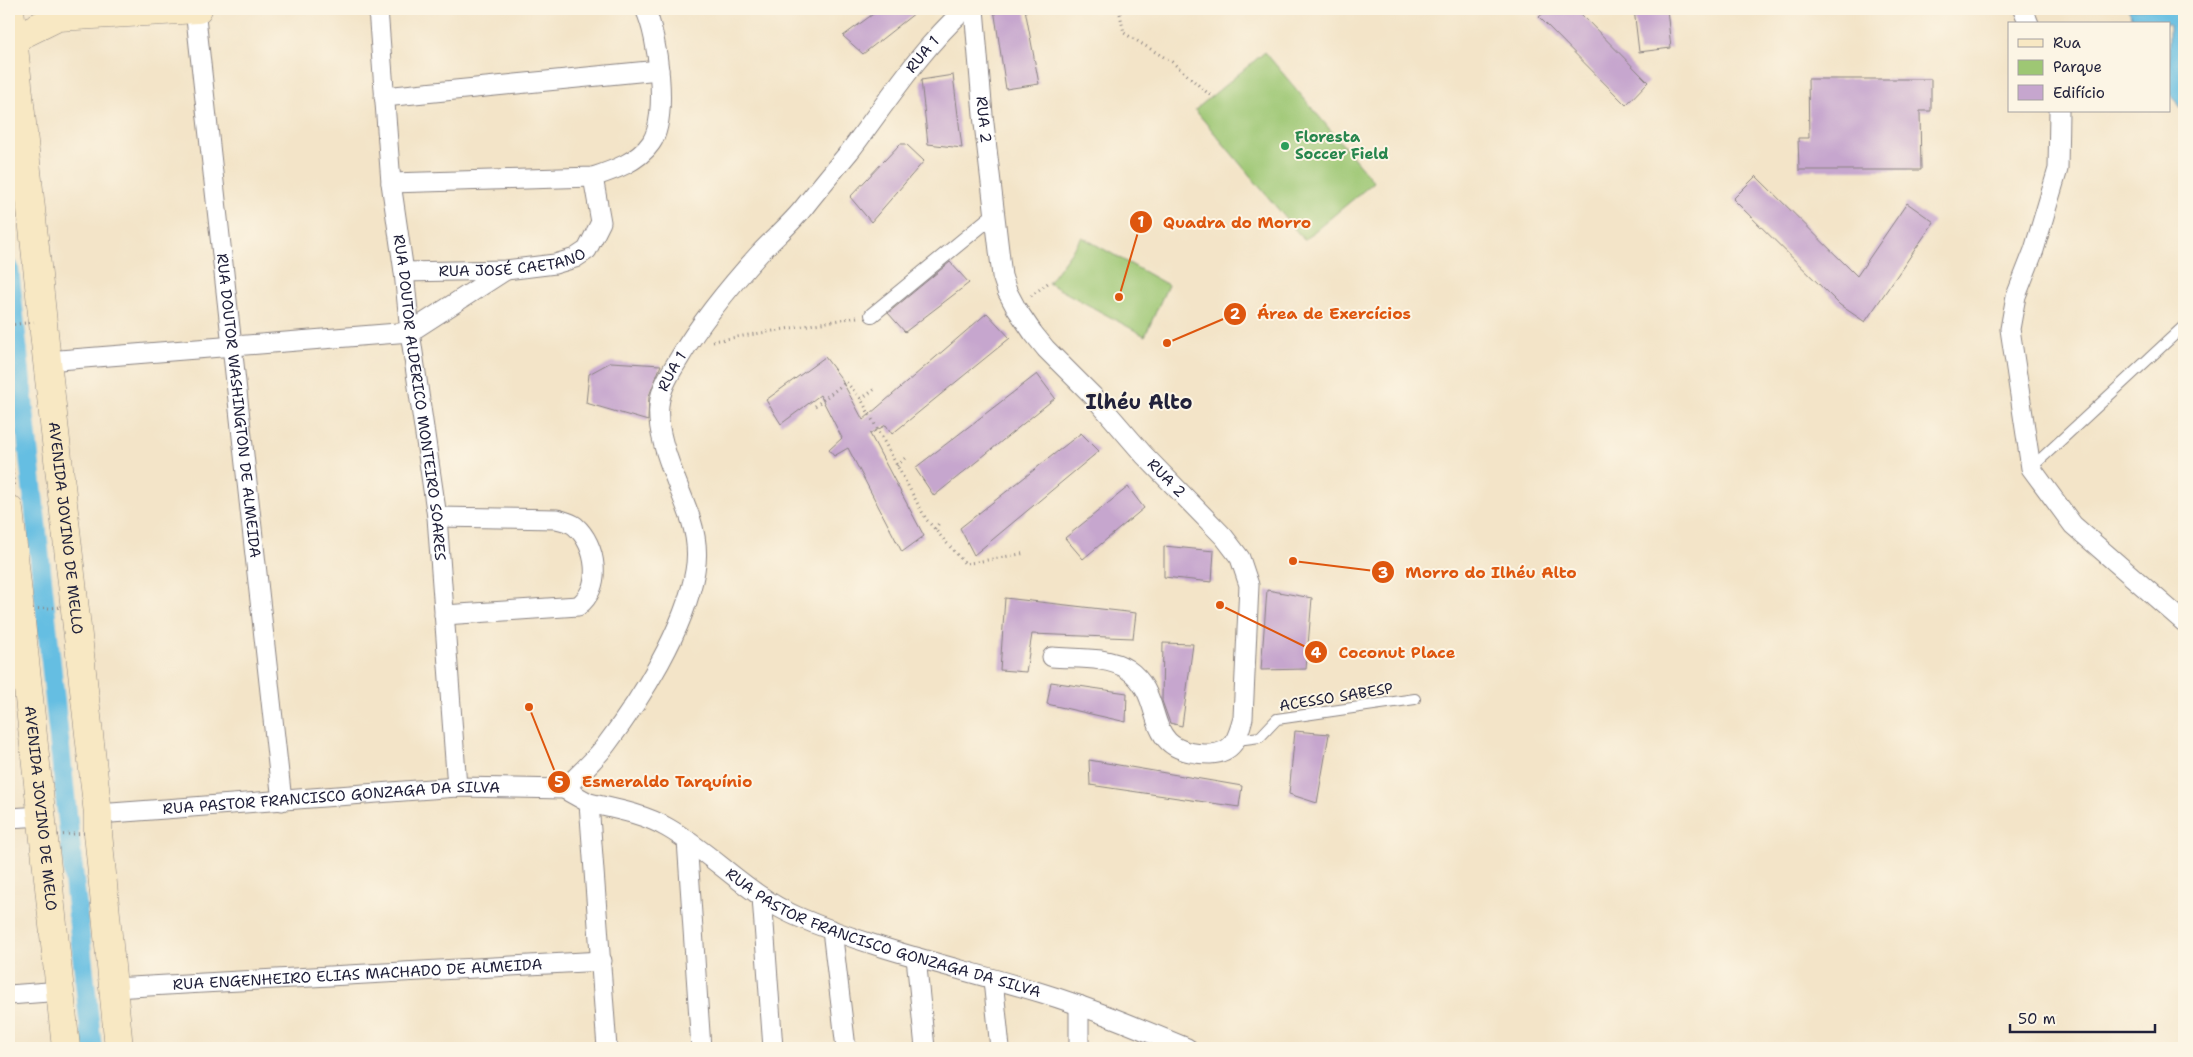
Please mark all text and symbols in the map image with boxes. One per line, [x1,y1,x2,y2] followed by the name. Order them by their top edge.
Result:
[2008,22,2170,112] legend
[901,32,944,77] street label: RUA 1
[2053,33,2082,53] text: Rua
[2053,57,2102,77] text: Parque
[2053,83,2105,103] text: Edifício
[971,95,996,144] street label: RUA 2
[1295,127,1389,164] place label: Floresta Soccer Field
[1279,140,1291,152] marker: Floresta Soccer Field
[1128,207,1322,238] callout: Quadra do Morro
[1138,212,1145,232] text: 1
[1163,212,1311,233] text: Quadra do Morro
[389,233,450,561] street label: RUA DOUTOR ALDERICO MONTEIRO SOARES
[438,243,590,281] street label: RUA JOSÉ CAETANO
[212,252,265,559] street label: RUA DOUTOR WASHINGTON DE ALMEIDA
[1222,298,1421,329] callout: Área de Exercícios
[1257,303,1411,324] text: Área de Exercícios
[1230,304,1241,324] text: 2
[653,348,691,394] street label: RUA 1
[1085,389,1193,415] district label: Ilhéu Alto
[44,421,88,635] street label: AVENIDA JOVINO DE MELLO
[1143,454,1190,502] street label: RUA 2
[1371,557,1587,588] callout: Morro do Ilhéu Alto
[1405,562,1577,583] text: Morro do Ilhéu Alto
[1378,563,1388,583] text: 3
[1304,637,1465,668] callout: Coconut Place
[1339,642,1456,663] text: Coconut Place
[1311,643,1322,663] text: 4
[1278,678,1395,716] street label: ACESSO SABESP
[20,705,61,912] street label: AVENIDA JOVINO DE MELO
[547,766,762,797] callout: Esmeraldo Tarquínio
[582,771,752,792] text: Esmeraldo Tarquínio
[554,772,564,792] text: 5
[162,777,500,819] street label: RUA PASTOR FRANCISCO GONZAGA DA SILVA
[721,863,1043,1002] street label: RUA PASTOR FRANCISCO GONZAGA DA SILVA
[172,954,543,995] street label: RUA ENGENHEIRO ELIAS MACHADO DE ALMEIDA
[2010,1002,2156,1034] scale bar
[2018,1009,2056,1029] text: 50 m

